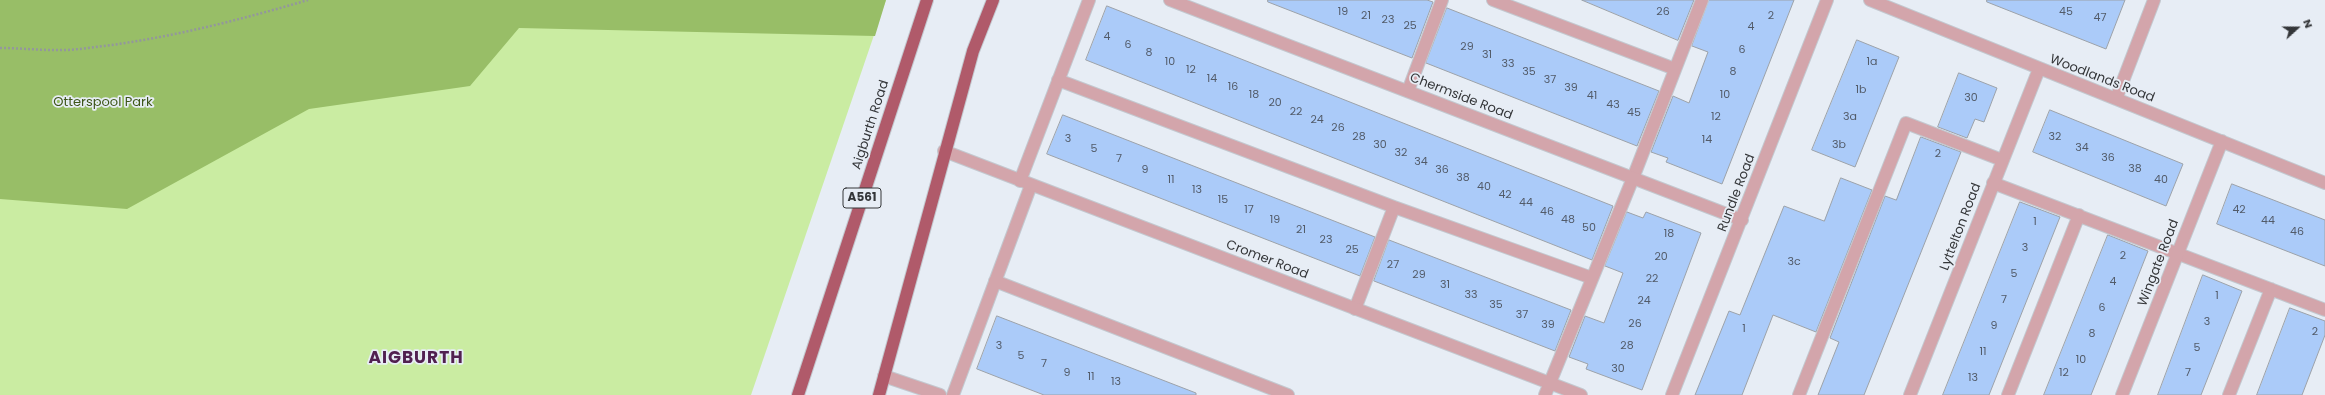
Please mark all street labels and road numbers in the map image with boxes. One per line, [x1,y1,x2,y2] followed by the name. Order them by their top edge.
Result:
[2047,52,2157,106] street label: Woodlands Road
[1407,70,1515,124] street label: Chermside Road
[849,78,893,172] street label: Aigburth Road
[1715,152,1759,234] street label: Rundle Road
[1937,181,1985,273] street label: Lyttelton Road
[843,188,881,208] road number: A561
[2135,217,2183,309] street label: Wingate Road
[1224,237,1310,283] street label: Cromer Road

